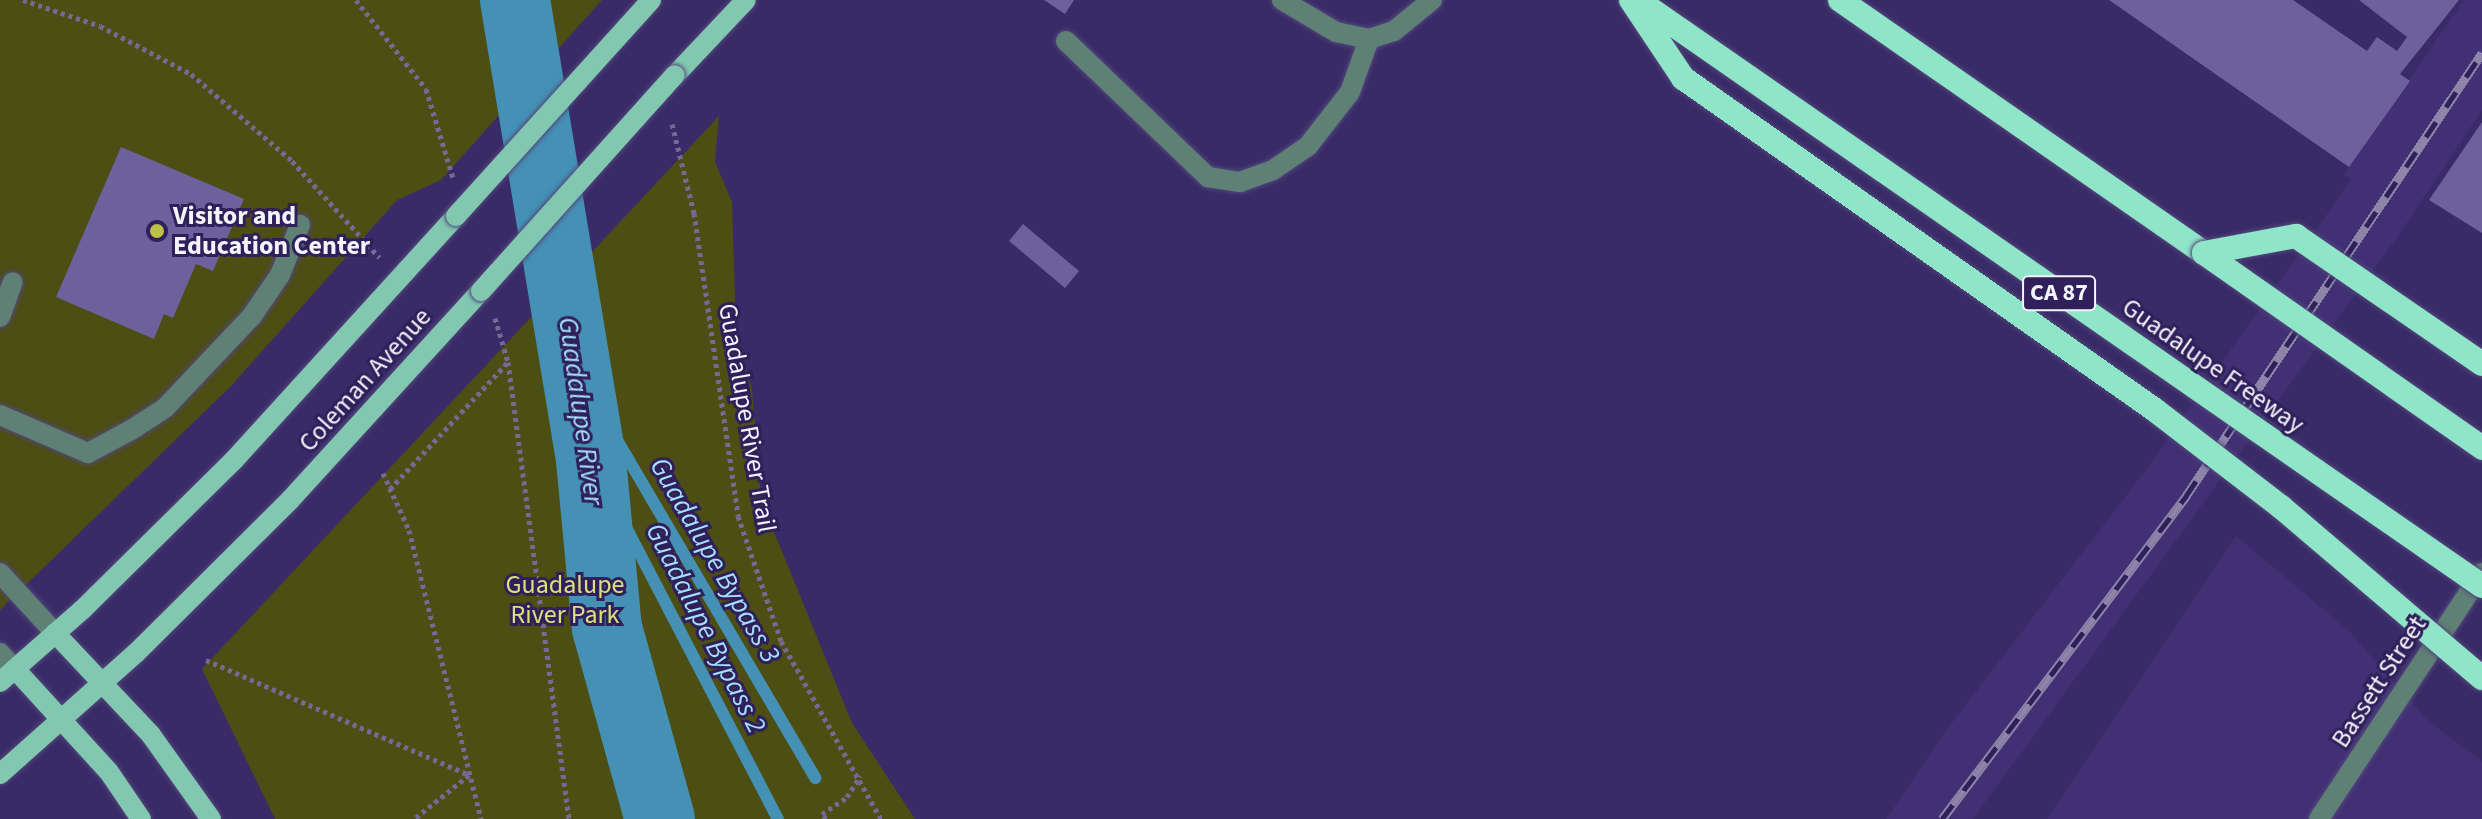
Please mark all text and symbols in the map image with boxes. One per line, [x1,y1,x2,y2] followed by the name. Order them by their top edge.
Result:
[173,200,370,262] place label: Visitor and Education Center
[148,222,166,240] marker: Visitor and Education Center
[2021,273,2097,313] road number: CA 87
[2116,292,2310,440] street label: Guadalupe Freeway
[712,301,782,535] street label: Guadalupe River Trail
[292,302,438,458] street label: Coleman Avenue
[551,315,611,507] water label: Guadalupe River
[643,451,787,669] water label: Guadalupe Bypass 3
[639,517,773,739] water label: Guadalupe Bypass 2
[506,569,624,630] park label: Guadalupe River Park
[2325,611,2433,753] street label: Bassett Street

